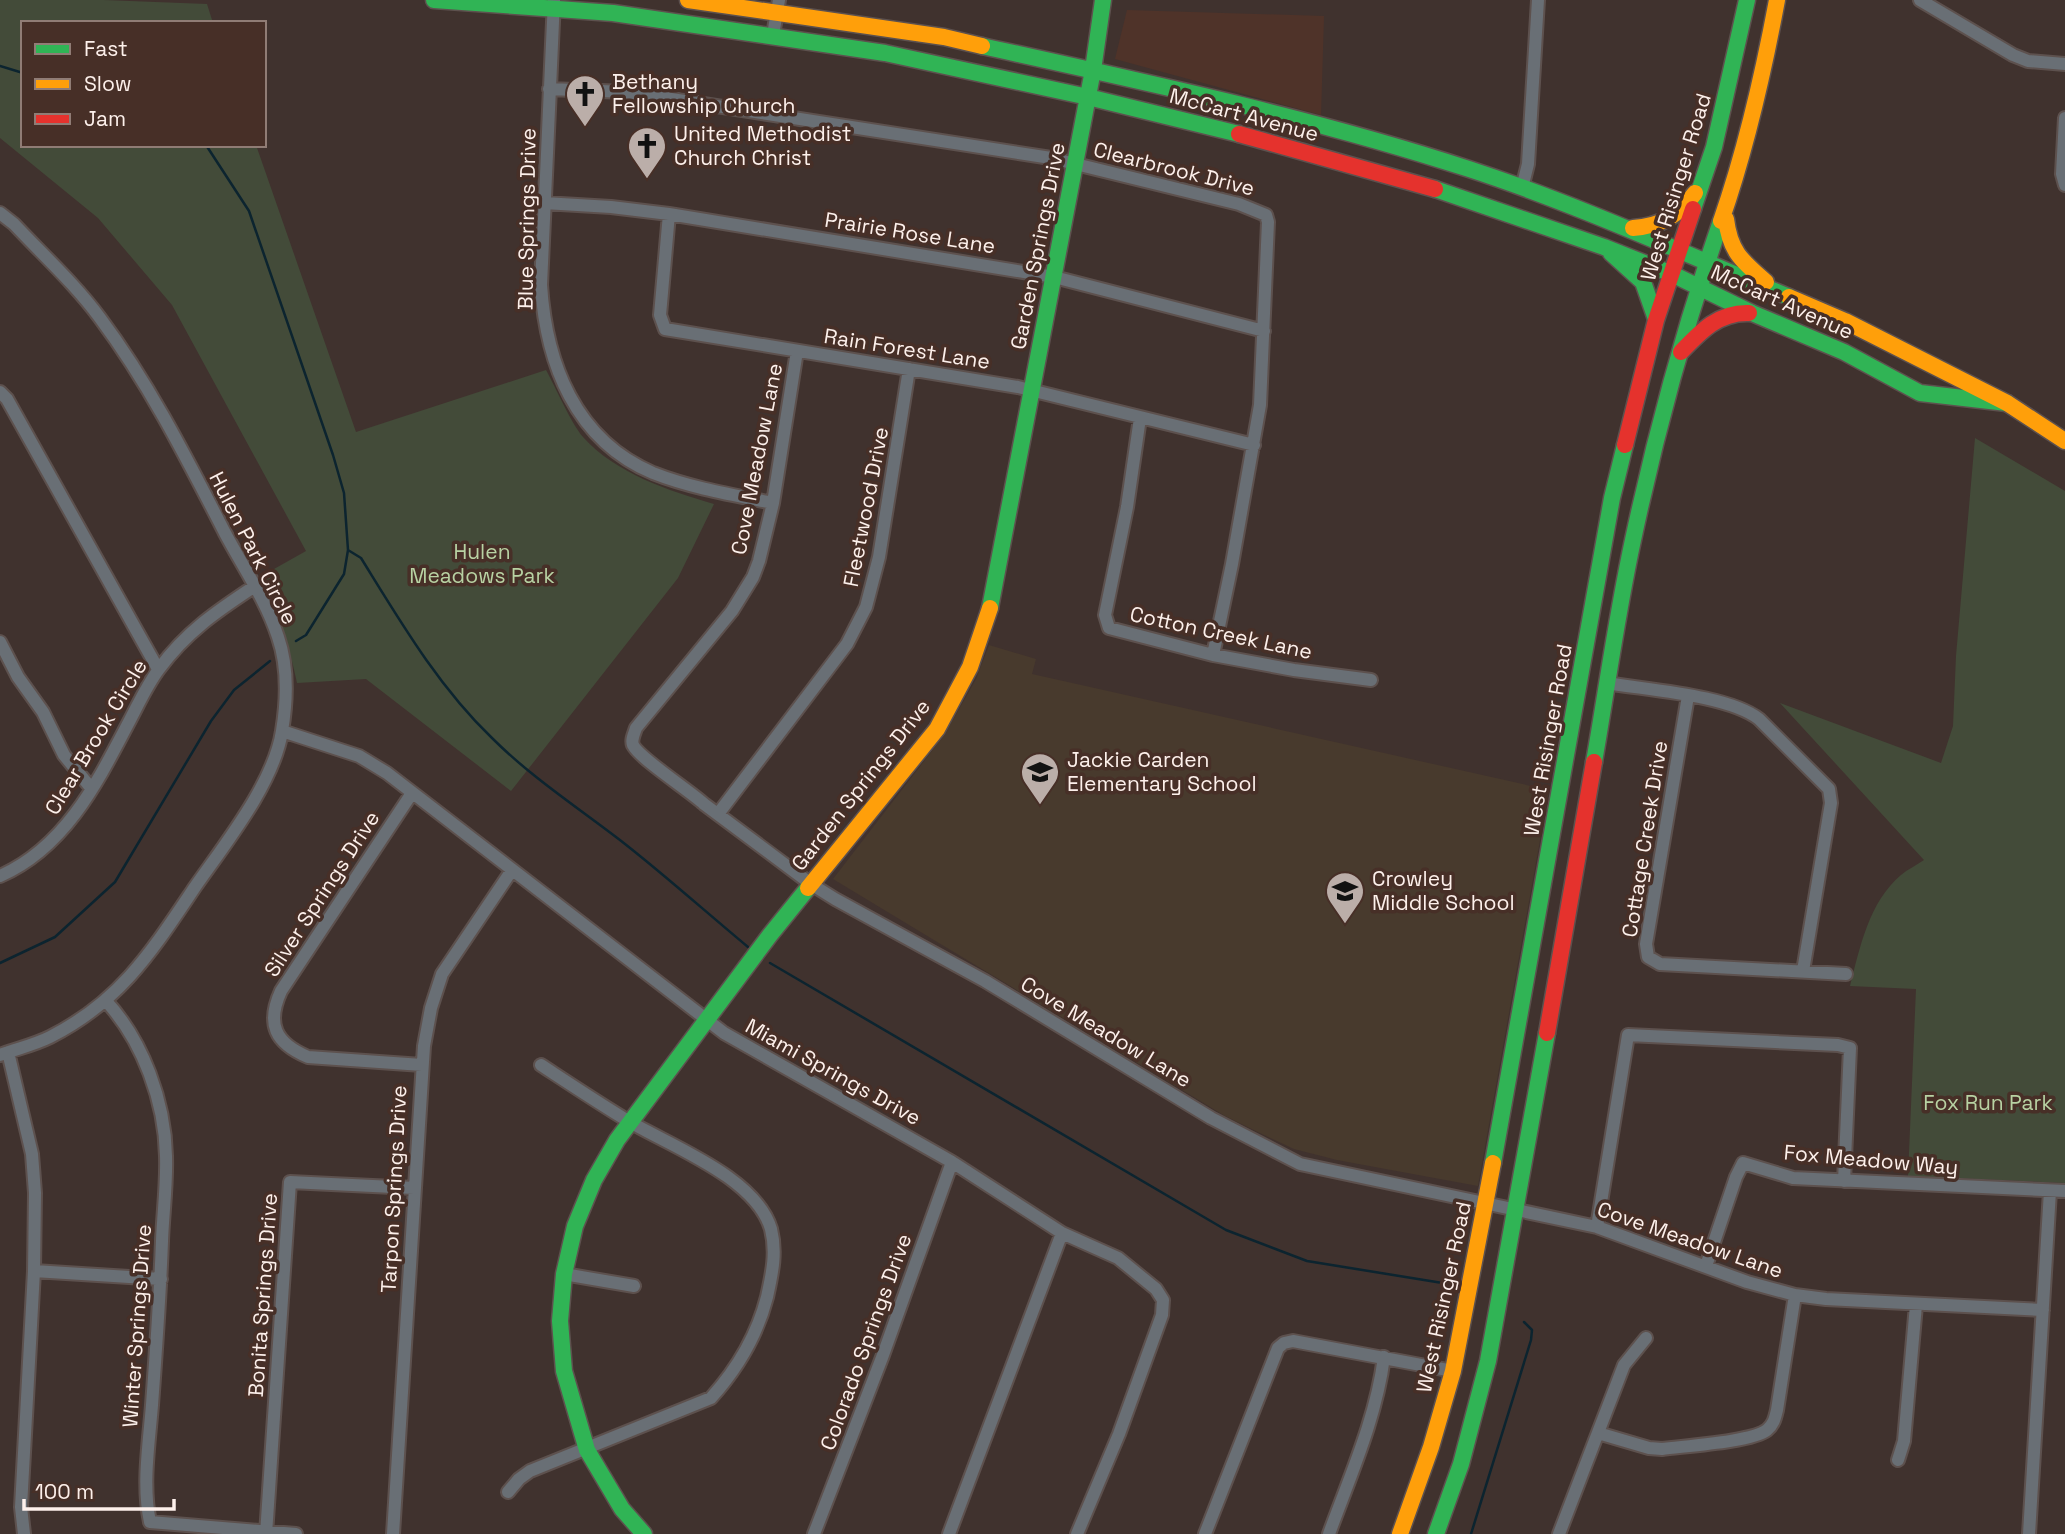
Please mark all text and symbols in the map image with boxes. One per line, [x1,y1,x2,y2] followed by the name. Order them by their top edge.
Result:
[21,21,266,147] legend
[84,35,128,62] text: Fast
[612,68,795,119] place label: Bethany Fellowship Church
[84,70,132,97] text: Slow
[564,73,606,128] church icon: Bethany Fellowship Church
[1167,82,1322,147] street label: McCart Avenue
[1634,90,1717,284] street label: West Risinger Road
[84,105,126,132] text: Jam
[674,120,852,171] place label: United Methodist Church Christ
[626,125,668,180] church icon: United Methodist Church Christ
[511,128,542,310] street label: Blue Springs Drive
[1091,135,1257,202] street label: Clearbrook Drive
[1004,140,1071,352] street label: Garden Springs Drive
[823,206,997,259] street label: Prairie Rose Lane
[1707,258,1858,345] street label: McCart Avenue
[822,322,992,375] street label: Rain Forest Lane
[725,361,788,557] street label: Cove Meadow Lane
[837,425,894,589] street label: Fleetwood Drive
[203,467,304,629] street label: Hulen Park Circle
[409,538,555,589] park label: Hulen Meadows Park
[1128,600,1315,665] street label: Cotton Creek Lane
[1517,642,1578,838] street label: West Risinger Road
[38,654,153,819] street label: Clear Brook Circle
[785,694,936,876] street label: Garden Springs Drive
[1616,739,1673,939] street label: Cottage Creek Drive
[1067,746,1257,797] place label: Jackie Carden Elementary School
[1019,751,1061,806] school or university icon: Jackie Carden Elementary School
[258,806,385,982] street label: Silver Springs Drive
[1372,865,1515,916] place label: Crowley Middle School
[1324,870,1366,925] school or university icon: Crowley Middle School
[1016,970,1197,1093] street label: Cove Meadow Lane
[741,1012,926,1131] street label: Miami Springs Drive
[375,1084,412,1293] street label: Tarpon Springs Drive
[1923,1089,2053,1116] park label: Fox Run Park
[1783,1138,1959,1181] street label: Fox Meadow Way
[242,1192,283,1398] street label: Bonita Springs Drive
[1594,1195,1787,1284] street label: Cove Meadow Lane
[1410,1199,1477,1395] street label: West Risinger Road
[116,1223,157,1429] street label: Winter Springs Drive
[814,1230,917,1454] street label: Colorado Springs Drive
[24,1468,175,1512] scale bar
[35,1478,94,1505] text: 100 m

